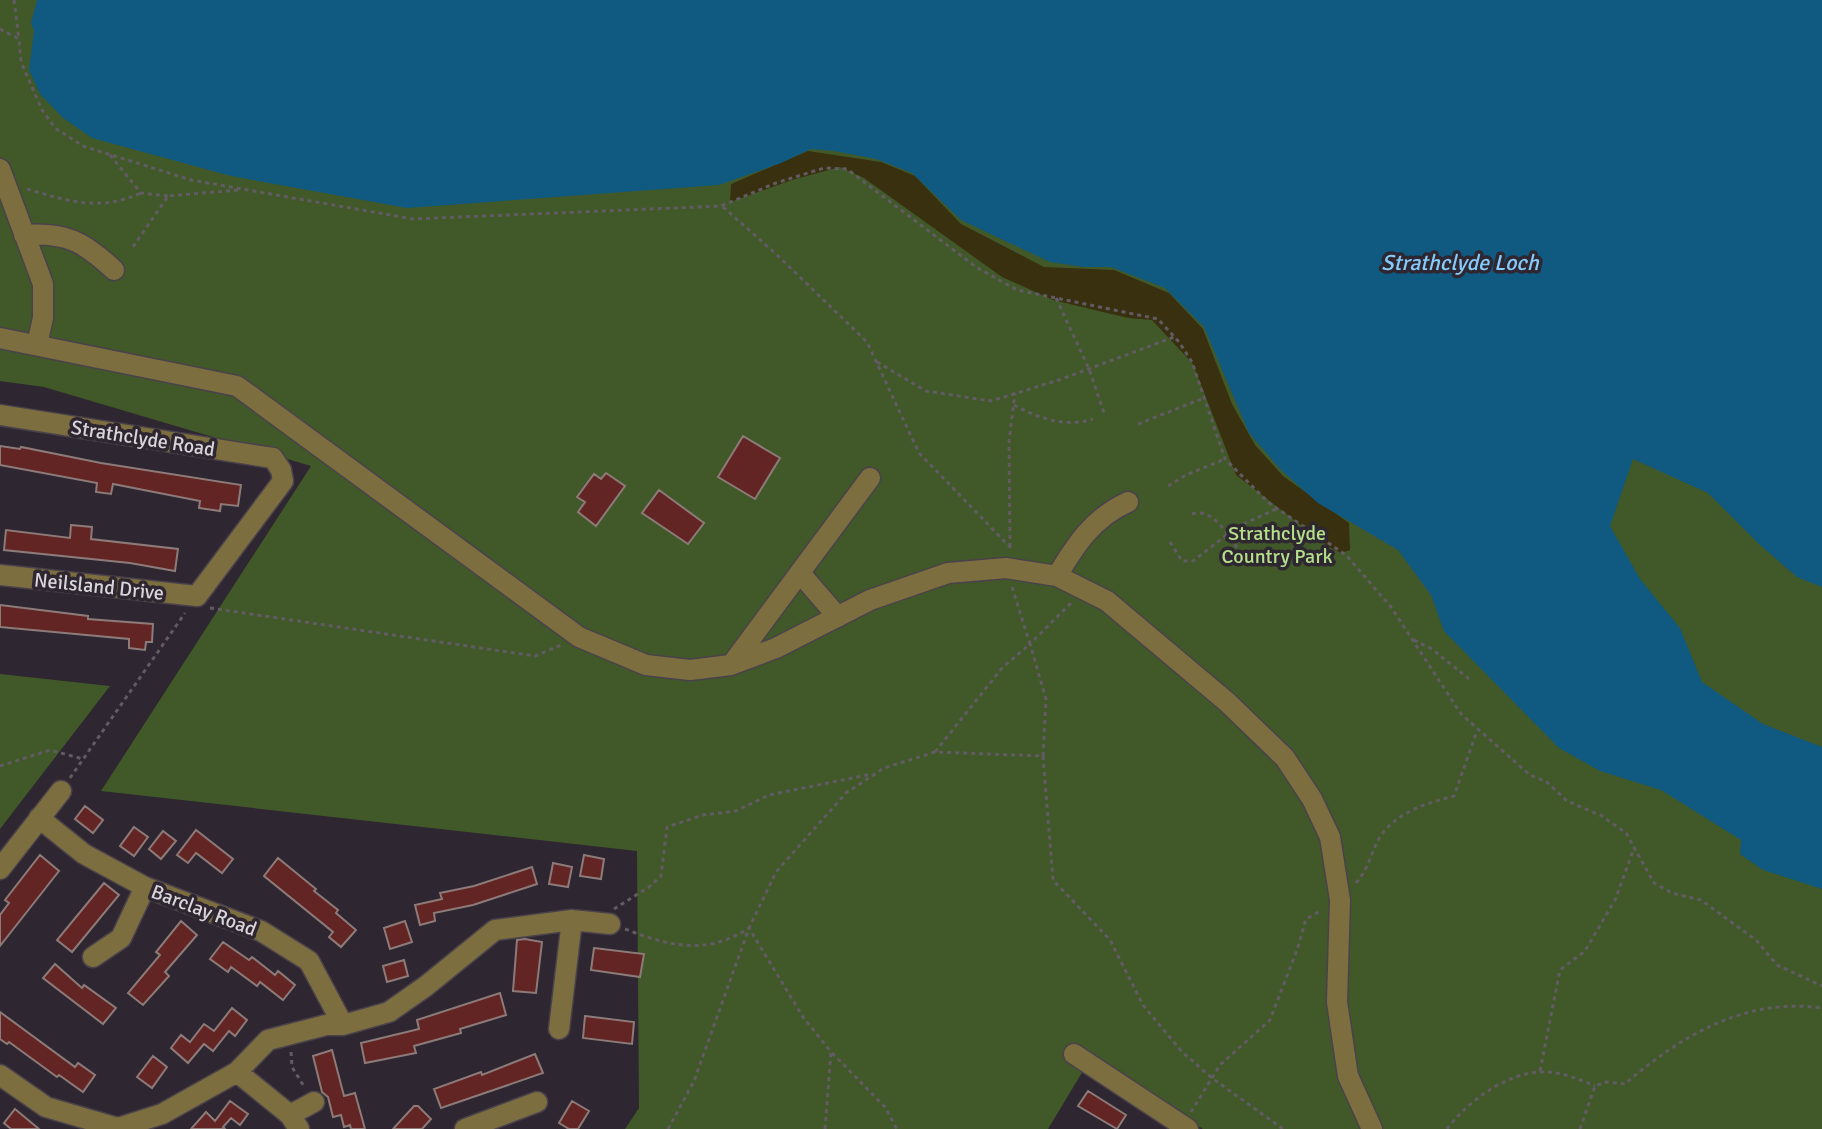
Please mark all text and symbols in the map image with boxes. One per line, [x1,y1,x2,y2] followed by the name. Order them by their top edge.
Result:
[1381,249,1540,276] water label: Strathclyde Loch
[69,415,217,462] street label: Strathclyde Road
[1221,521,1333,569] park label: Strathclyde Country Park
[33,567,165,606] street label: Neilsland Drive
[148,879,260,942] street label: Barclay Road

